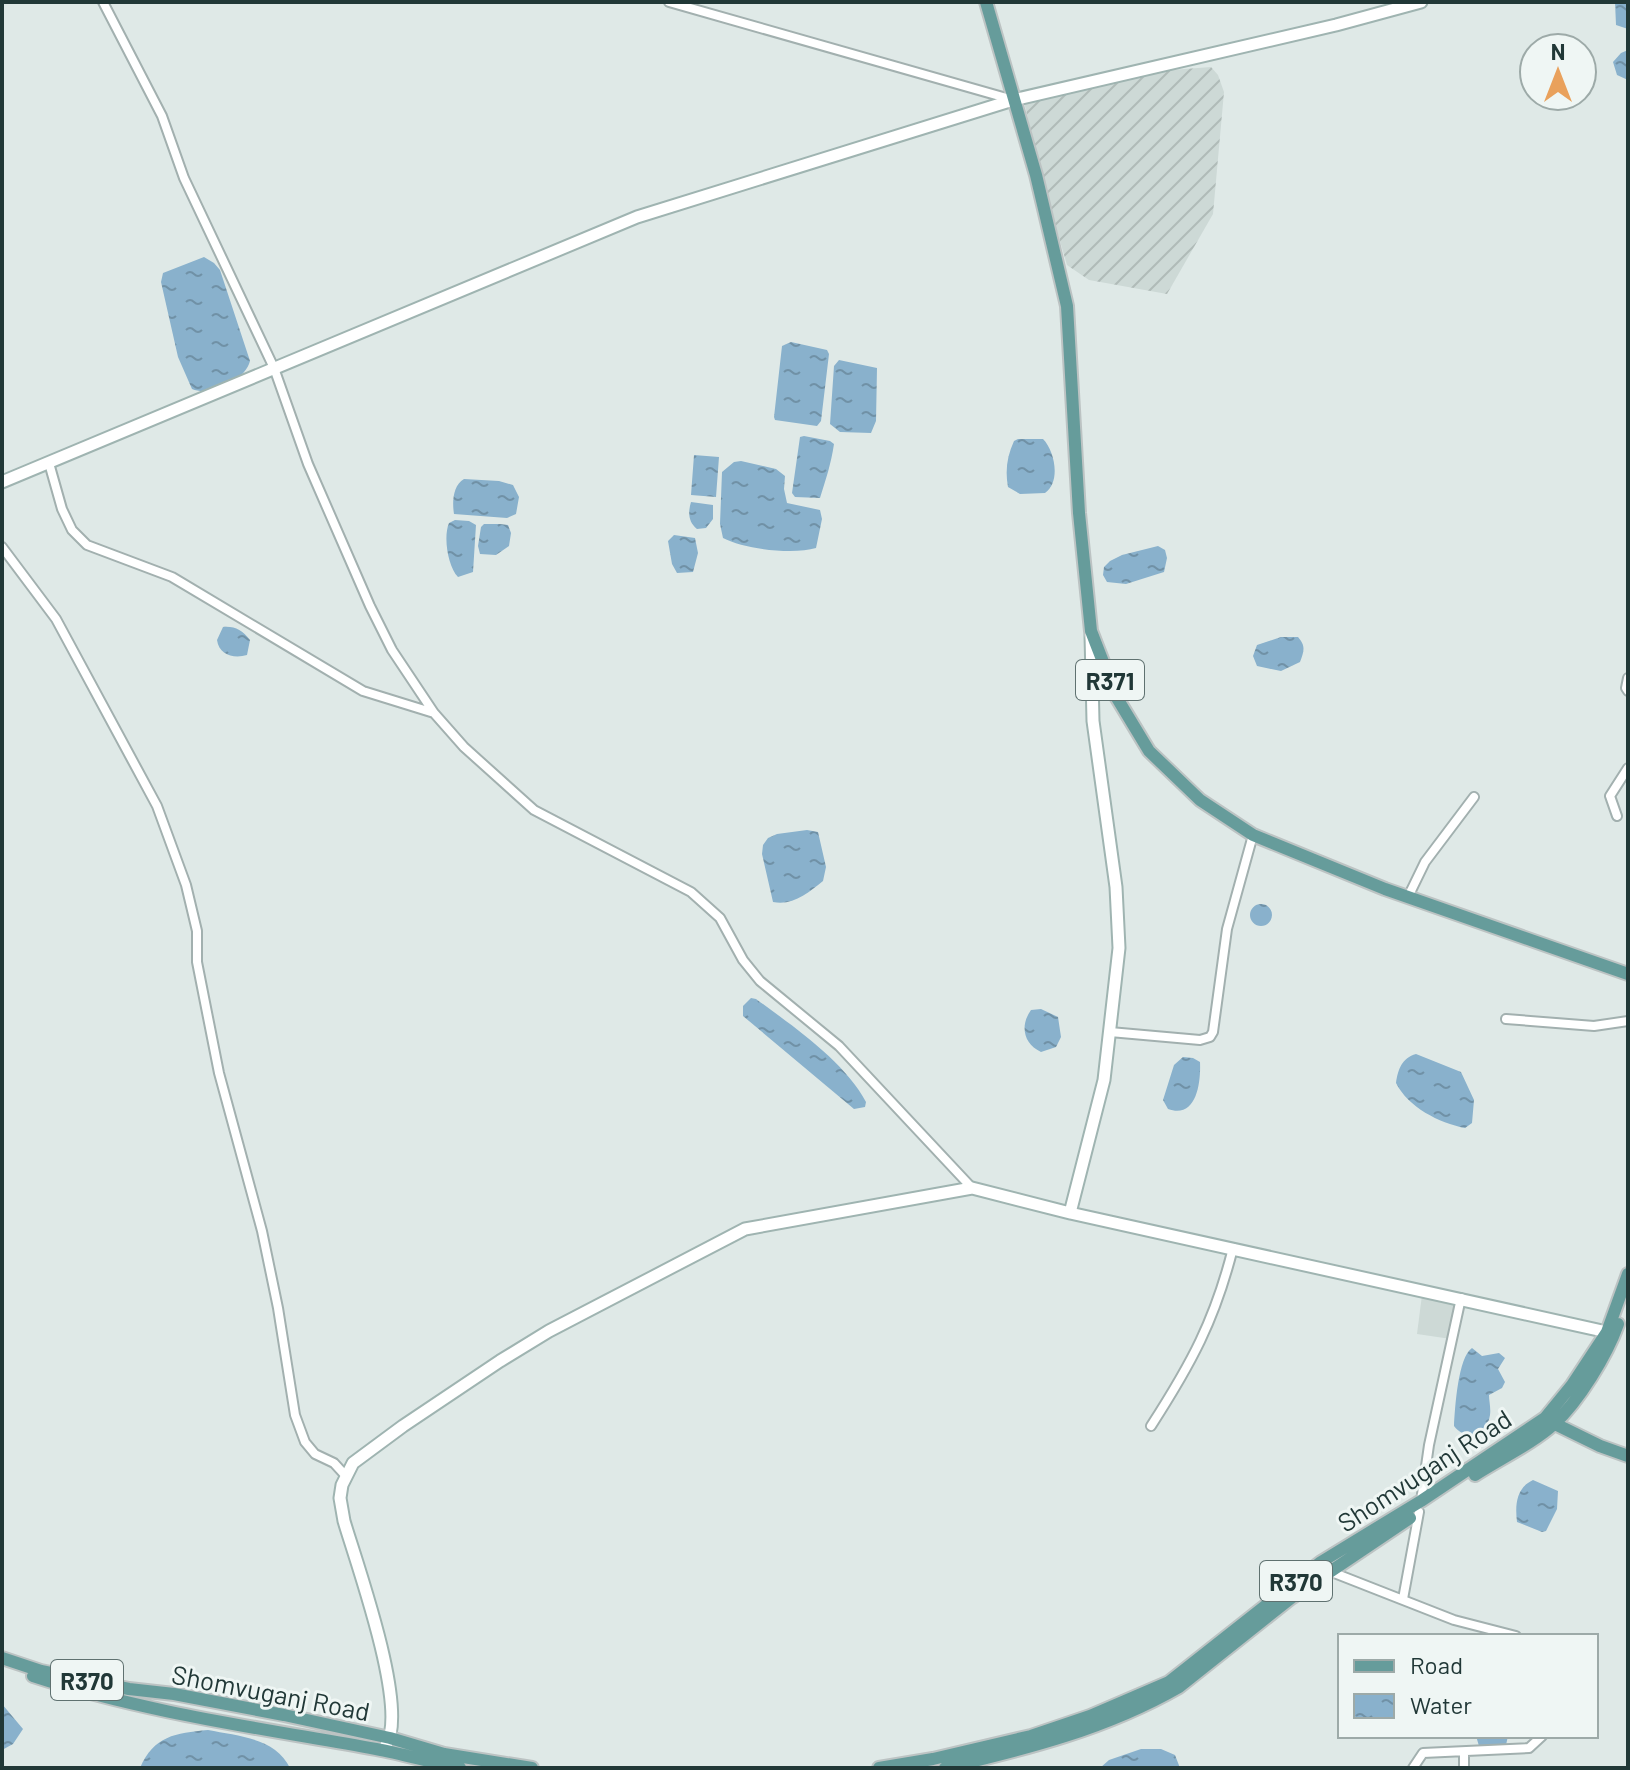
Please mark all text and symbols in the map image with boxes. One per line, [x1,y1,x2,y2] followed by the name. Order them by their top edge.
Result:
[1518,32,1598,112] north arrow
[1551,38,1565,64] text: N
[1076,660,1144,700] road number: R371
[1331,1402,1517,1538] street label: Shomvuganj Road
[1260,1561,1332,1601] road number: R370
[1338,1634,1598,1738] legend
[1410,1650,1463,1679] text: Road
[169,1658,373,1726] street label: Shomvuganj Road
[51,1660,123,1700] road number: R370
[1410,1690,1472,1719] text: Water

